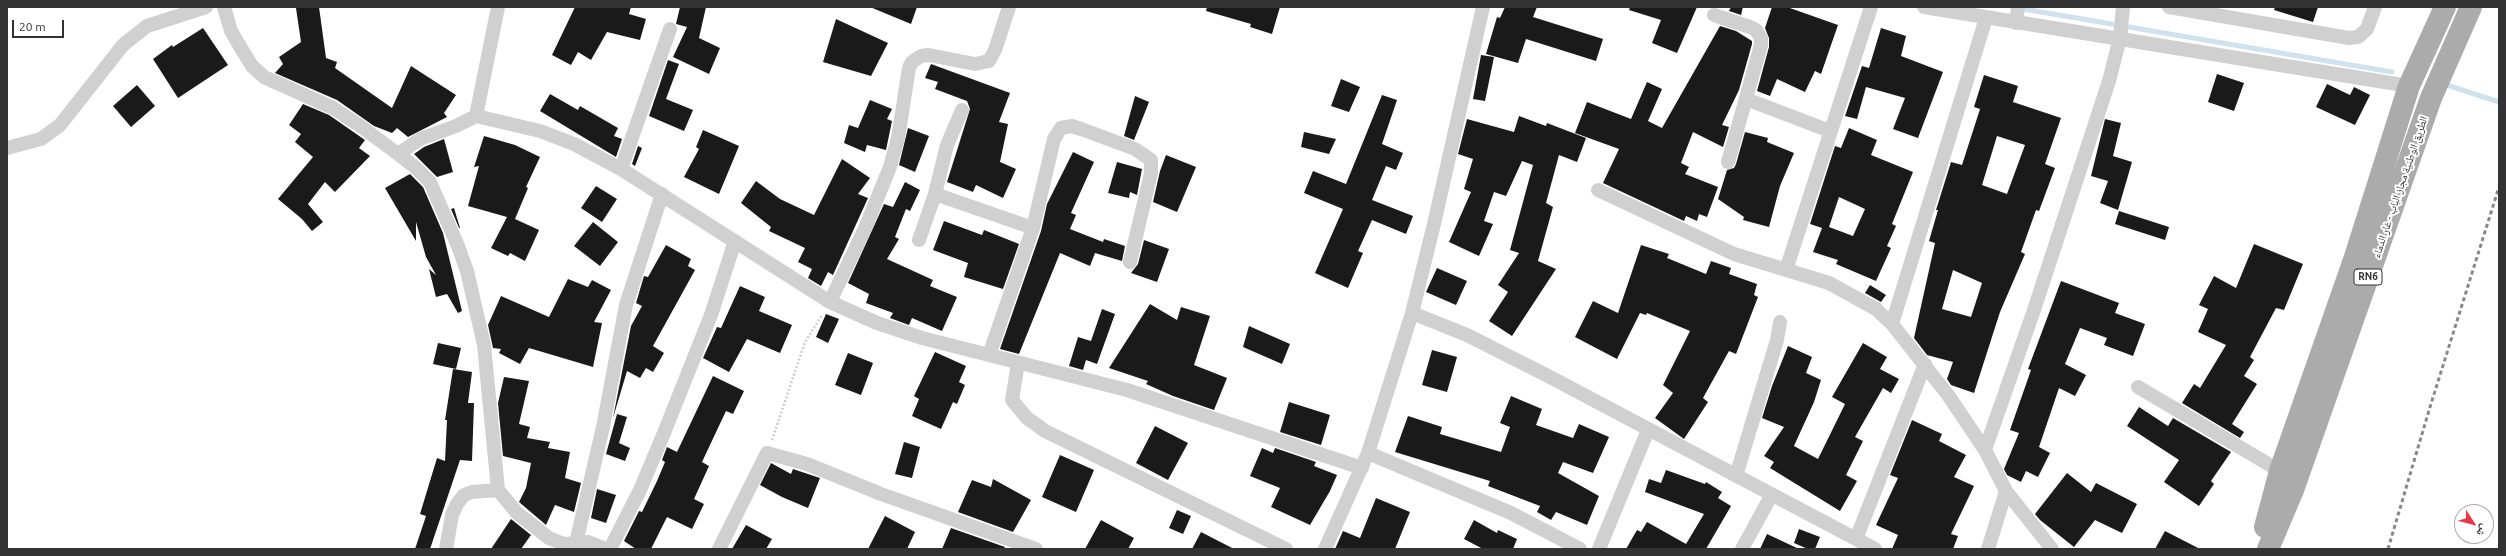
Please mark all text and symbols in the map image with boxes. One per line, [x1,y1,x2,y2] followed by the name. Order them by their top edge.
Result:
[14,12,66,38] scale bar
[19,20,46,33] text: 20 m
[2369,114,2431,260] street label: الطريق الوطنية مجاز الباب - غار الدماء
[2354,269,2382,285] road number: RN6
[2454,504,2494,544] north arrow
[2475,522,2491,539] text: ش

